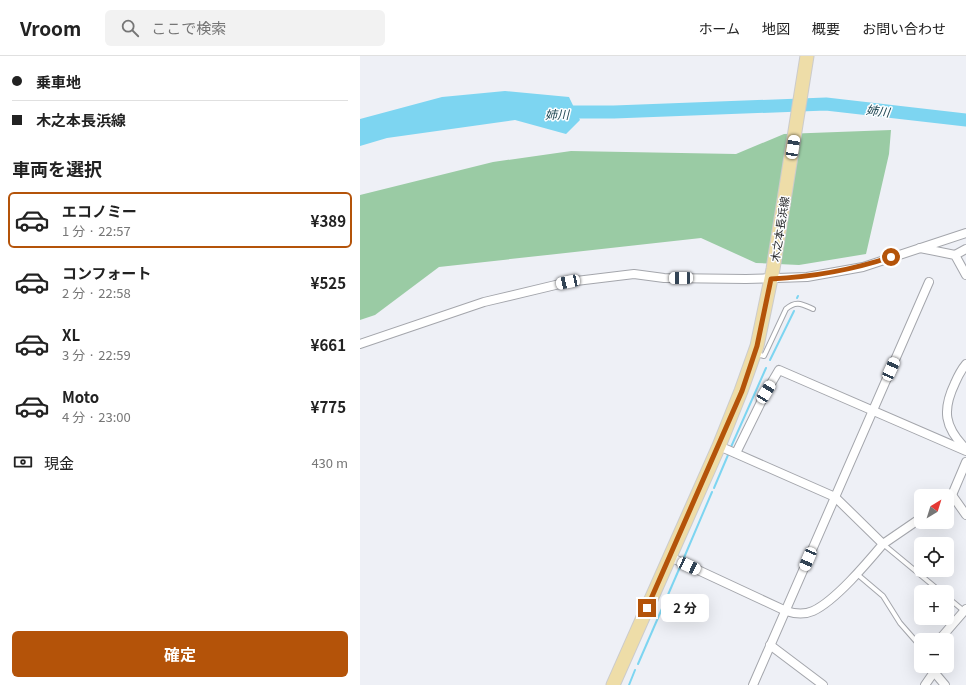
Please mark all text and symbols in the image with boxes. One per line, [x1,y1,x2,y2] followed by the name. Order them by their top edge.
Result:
[105,10,385,46] search box
[20,14,81,41] text: Vroom
[119,17,141,39] icon: search
[151,17,226,38] text: ここで検索
[698,18,740,38] text: ホーム
[762,18,790,38] text: 地図
[812,18,840,38] text: 概要
[862,18,946,38] text: お問い合わせ
[36,71,81,92] text: 乗車地
[865,100,893,120] water label: 姉川
[545,105,571,122] water label: 姉川
[36,109,126,130] text: 木之本長浜線
[785,134,801,160] car
[12,155,102,181] text: 車両を選択
[766,195,792,263] street label: 木之本長浜線
[62,200,137,221] text: エコノミー
[14,202,50,238] icon: car
[311,210,346,231] text: ¥389
[62,221,131,240] text: 1 分 · 22:57
[882,248,900,266] route start
[62,262,152,283] text: コンフォート
[14,264,50,300] icon: car
[311,272,346,293] text: ¥525
[669,272,693,284] car
[555,274,581,290] car
[62,283,131,302] text: 2 分 · 22:58
[62,324,80,345] text: XL
[14,326,50,362] icon: car
[311,334,346,355] text: ¥661
[62,345,131,364] text: 3 分 · 22:59
[881,356,901,382] car
[755,379,777,405] car
[62,386,99,407] text: Moto
[14,388,50,424] icon: car
[311,396,346,417] text: ¥775
[62,407,131,426] text: 4 分 · 23:00
[12,451,34,473] icon: cash
[44,452,74,473] text: 現金
[311,453,348,472] text: 430 m
[914,489,954,529] north arrow
[914,489,954,673] map controls
[914,537,954,577] button: locate
[798,546,818,572] car
[676,555,702,577] car
[914,585,954,625] button: +
[661,594,709,622] callout: 2 分
[673,598,697,617] text: 2 分
[638,599,656,617] route end
[12,631,348,677] button: 確定
[914,633,954,673] button: −

